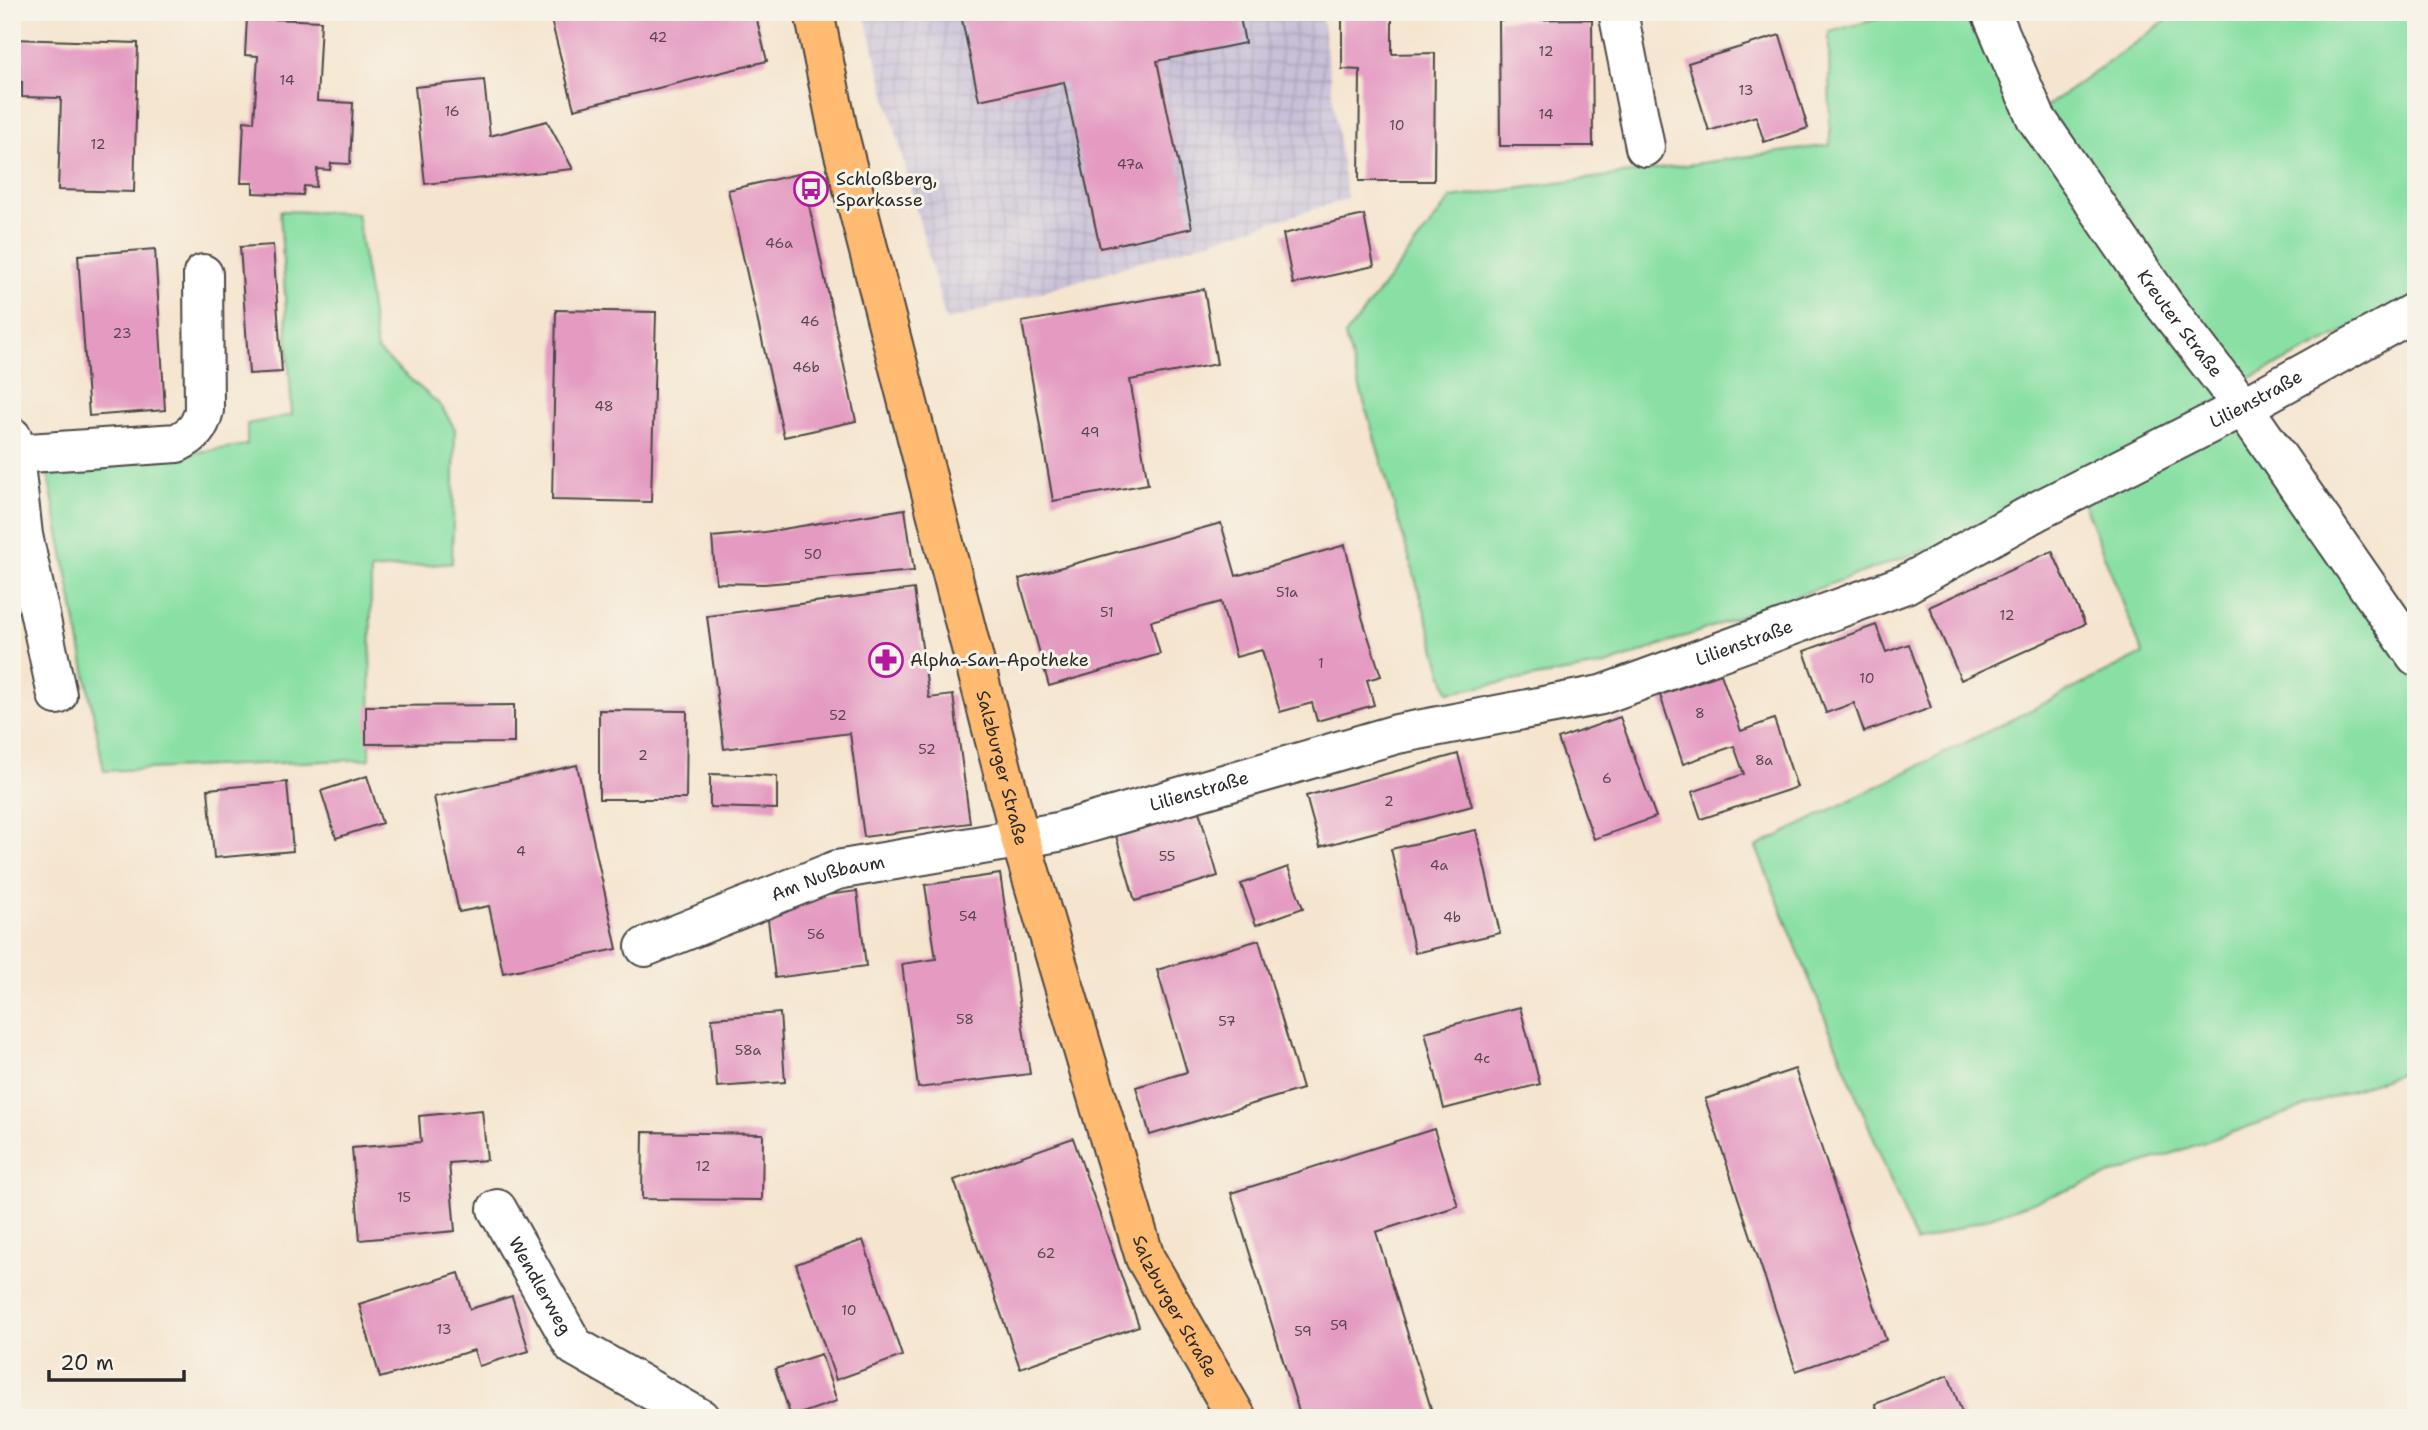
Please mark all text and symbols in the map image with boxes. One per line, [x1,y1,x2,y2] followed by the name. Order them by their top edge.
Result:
[649,28,667,46] house number: 42
[1539,42,1553,60] house number: 12
[279,71,295,89] house number: 14
[1739,81,1753,99] house number: 13
[444,102,460,120] house number: 16
[1538,105,1554,123] house number: 14
[1389,116,1405,134] house number: 10
[91,135,105,153] house number: 12
[1117,155,1144,173] house number: 47a
[836,167,937,212] place label: Schloßberg, Sparkasse
[792,170,830,208] bus stop icon: Schloßberg, Sparkasse
[765,234,793,252] house number: 46a
[2132,265,2228,382] street label: Kreuter Straße
[800,312,820,330] house number: 46
[113,324,131,342] house number: 23
[792,358,820,376] house number: 46b
[2205,364,2307,434] street label: Lilienstraße
[594,397,614,415] house number: 48
[1081,423,1100,441] house number: 49
[804,545,822,563] house number: 50
[1276,583,1298,601] house number: 51a
[1100,603,1114,621] house number: 51
[2000,606,2014,624] house number: 12
[1692,614,1796,672] street label: Lilienstraße
[867,641,905,679] pharmacy icon: Alpha-San-Apotheke
[910,648,1089,672] place label: Alpha-San-Apotheke
[1318,654,1324,672] house number: 1
[1859,669,1875,687] house number: 10
[970,688,1034,848] street label: Salzburger Straße
[1695,704,1705,722] house number: 8
[829,706,847,724] house number: 52
[918,740,936,758] house number: 52
[638,746,648,764] house number: 2
[1755,751,1773,769] house number: 8a
[1147,765,1252,817] street label: Lilienstraße
[1602,769,1612,787] house number: 6
[1384,792,1394,810] house number: 2
[516,842,526,860] house number: 4
[1159,847,1175,865] house number: 55
[768,850,887,907] street label: Am Nußbaum
[1430,856,1448,874] house number: 4a
[959,907,977,925] house number: 54
[1443,908,1461,926] house number: 4b
[807,925,825,943] house number: 56
[956,1010,974,1028] house number: 58
[1218,1012,1236,1030] house number: 57
[735,1041,761,1059] house number: 58a
[1474,1049,1490,1067] house number: 4c
[696,1157,710,1175] house number: 12
[397,1188,411,1206] house number: 15
[503,1232,577,1339] street label: Wendlerweg
[1127,1232,1223,1382] street label: Salzburger Straße
[1037,1244,1055,1262] house number: 62
[841,1301,857,1319] house number: 10
[1330,1316,1348,1334] house number: 59
[437,1320,451,1338] house number: 13
[1294,1322,1312,1340] house number: 59
[49,1339,184,1383] scale bar
[60,1349,114,1377] text: 20 m

